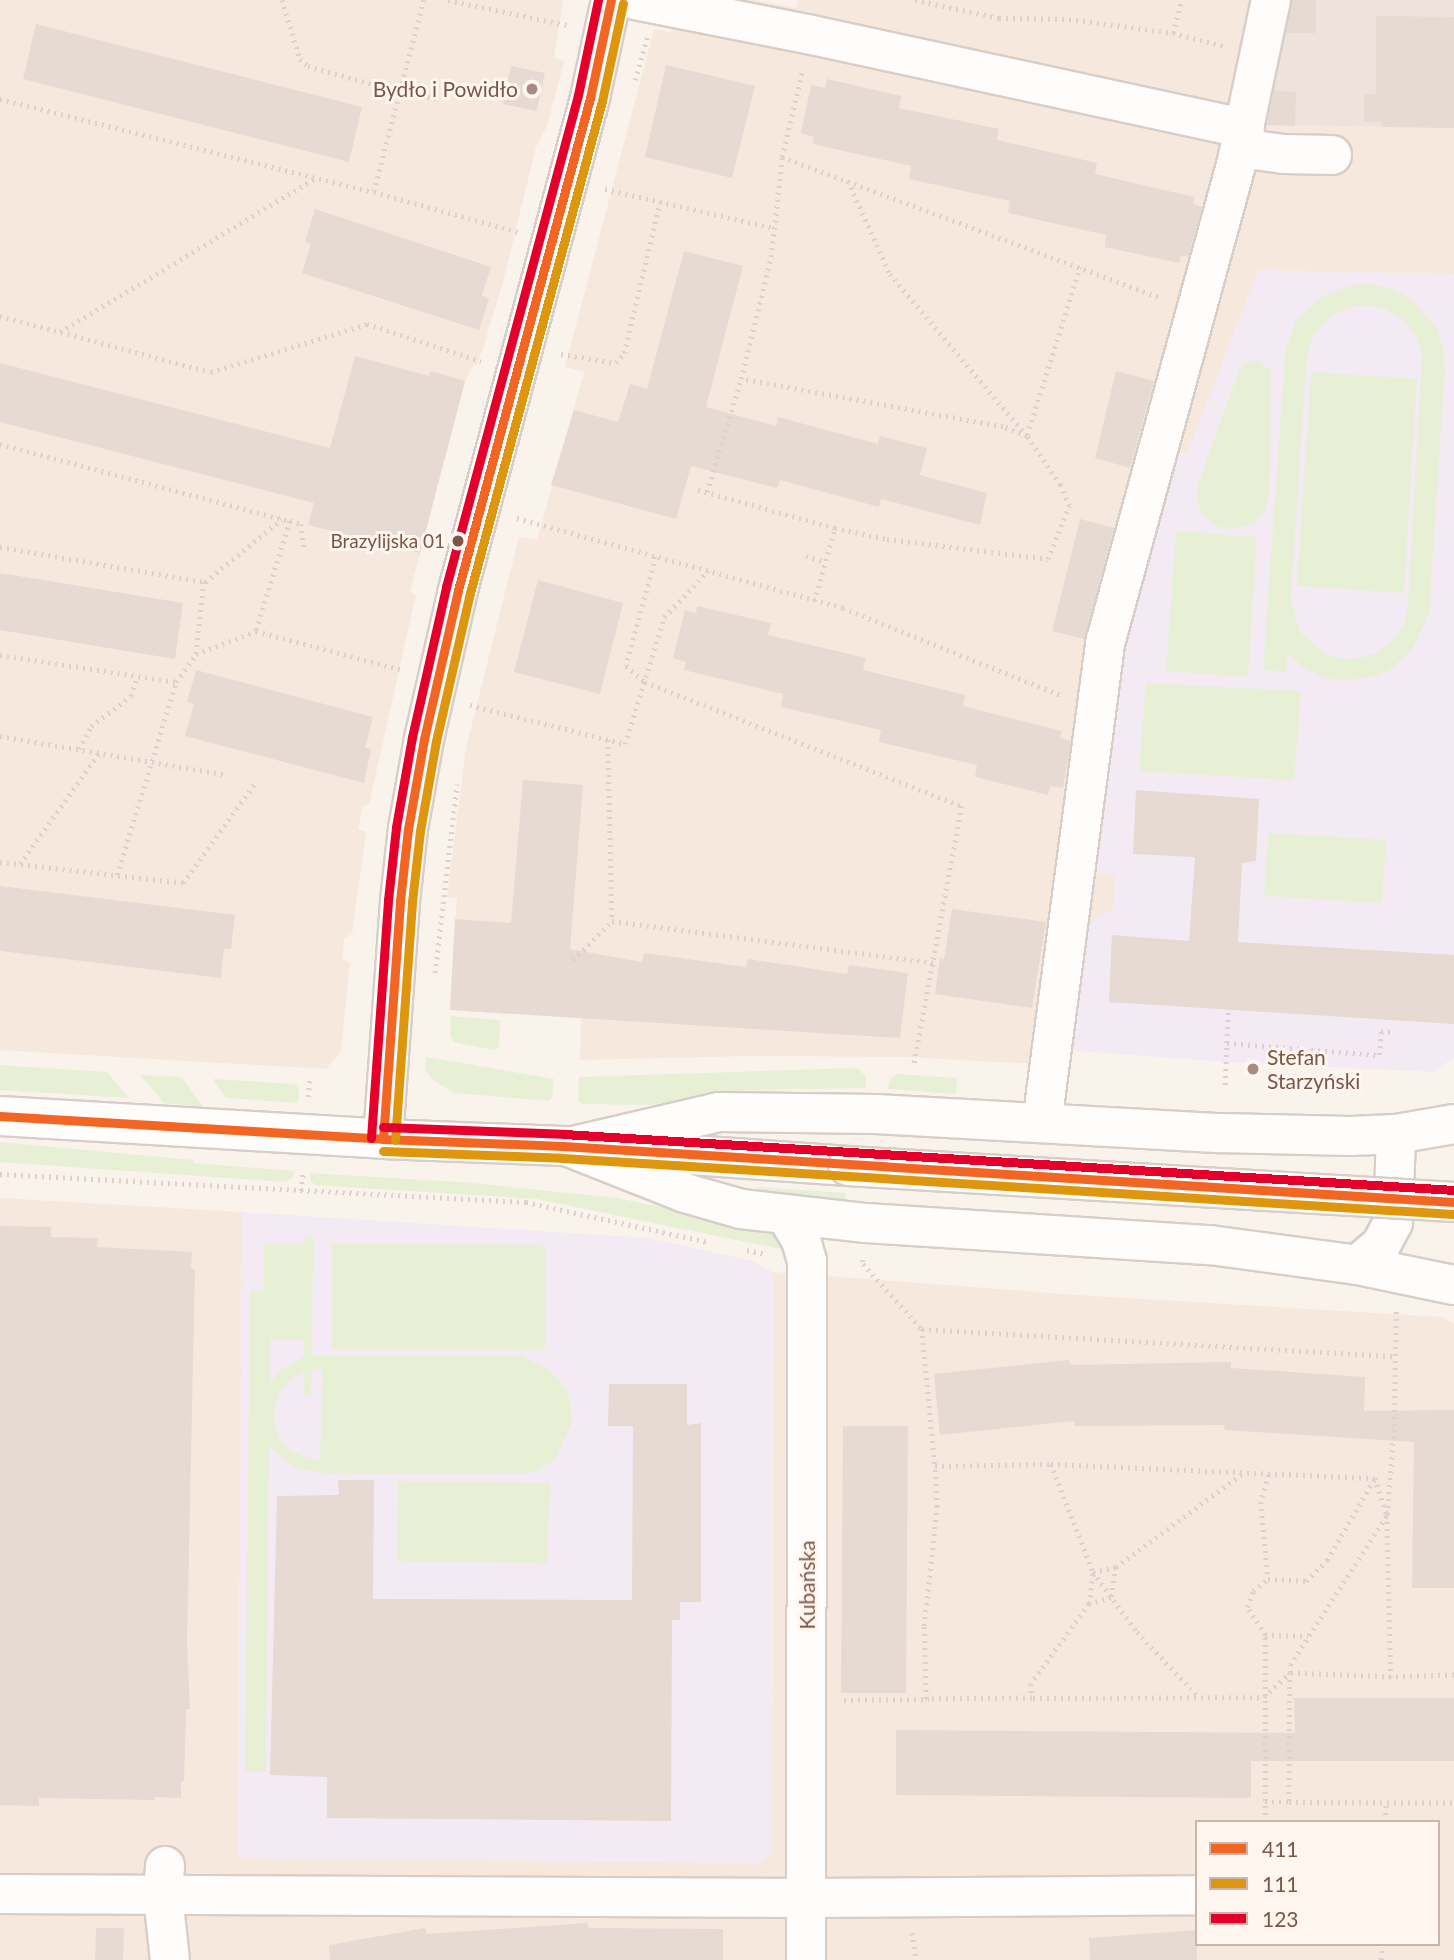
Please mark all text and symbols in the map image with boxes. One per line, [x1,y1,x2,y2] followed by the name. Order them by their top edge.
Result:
[373,76,518,102] place label: Bydło i Powidło
[524,81,540,97] marker: Bydło i Powidło
[331,530,445,552] place label: Brazylijska 01
[451,534,465,548] marker: Brazylijska 01
[1267,1044,1360,1094] place label: Stefan Starzyński
[1245,1061,1261,1077] marker: Stefan Starzyński
[794,1540,820,1630] street label: Kubańska
[1195,1820,1440,1946] legend
[1262,1836,1299,1861] text: 411
[1262,1871,1299,1896] text: 111
[1262,1906,1299,1931] text: 123

